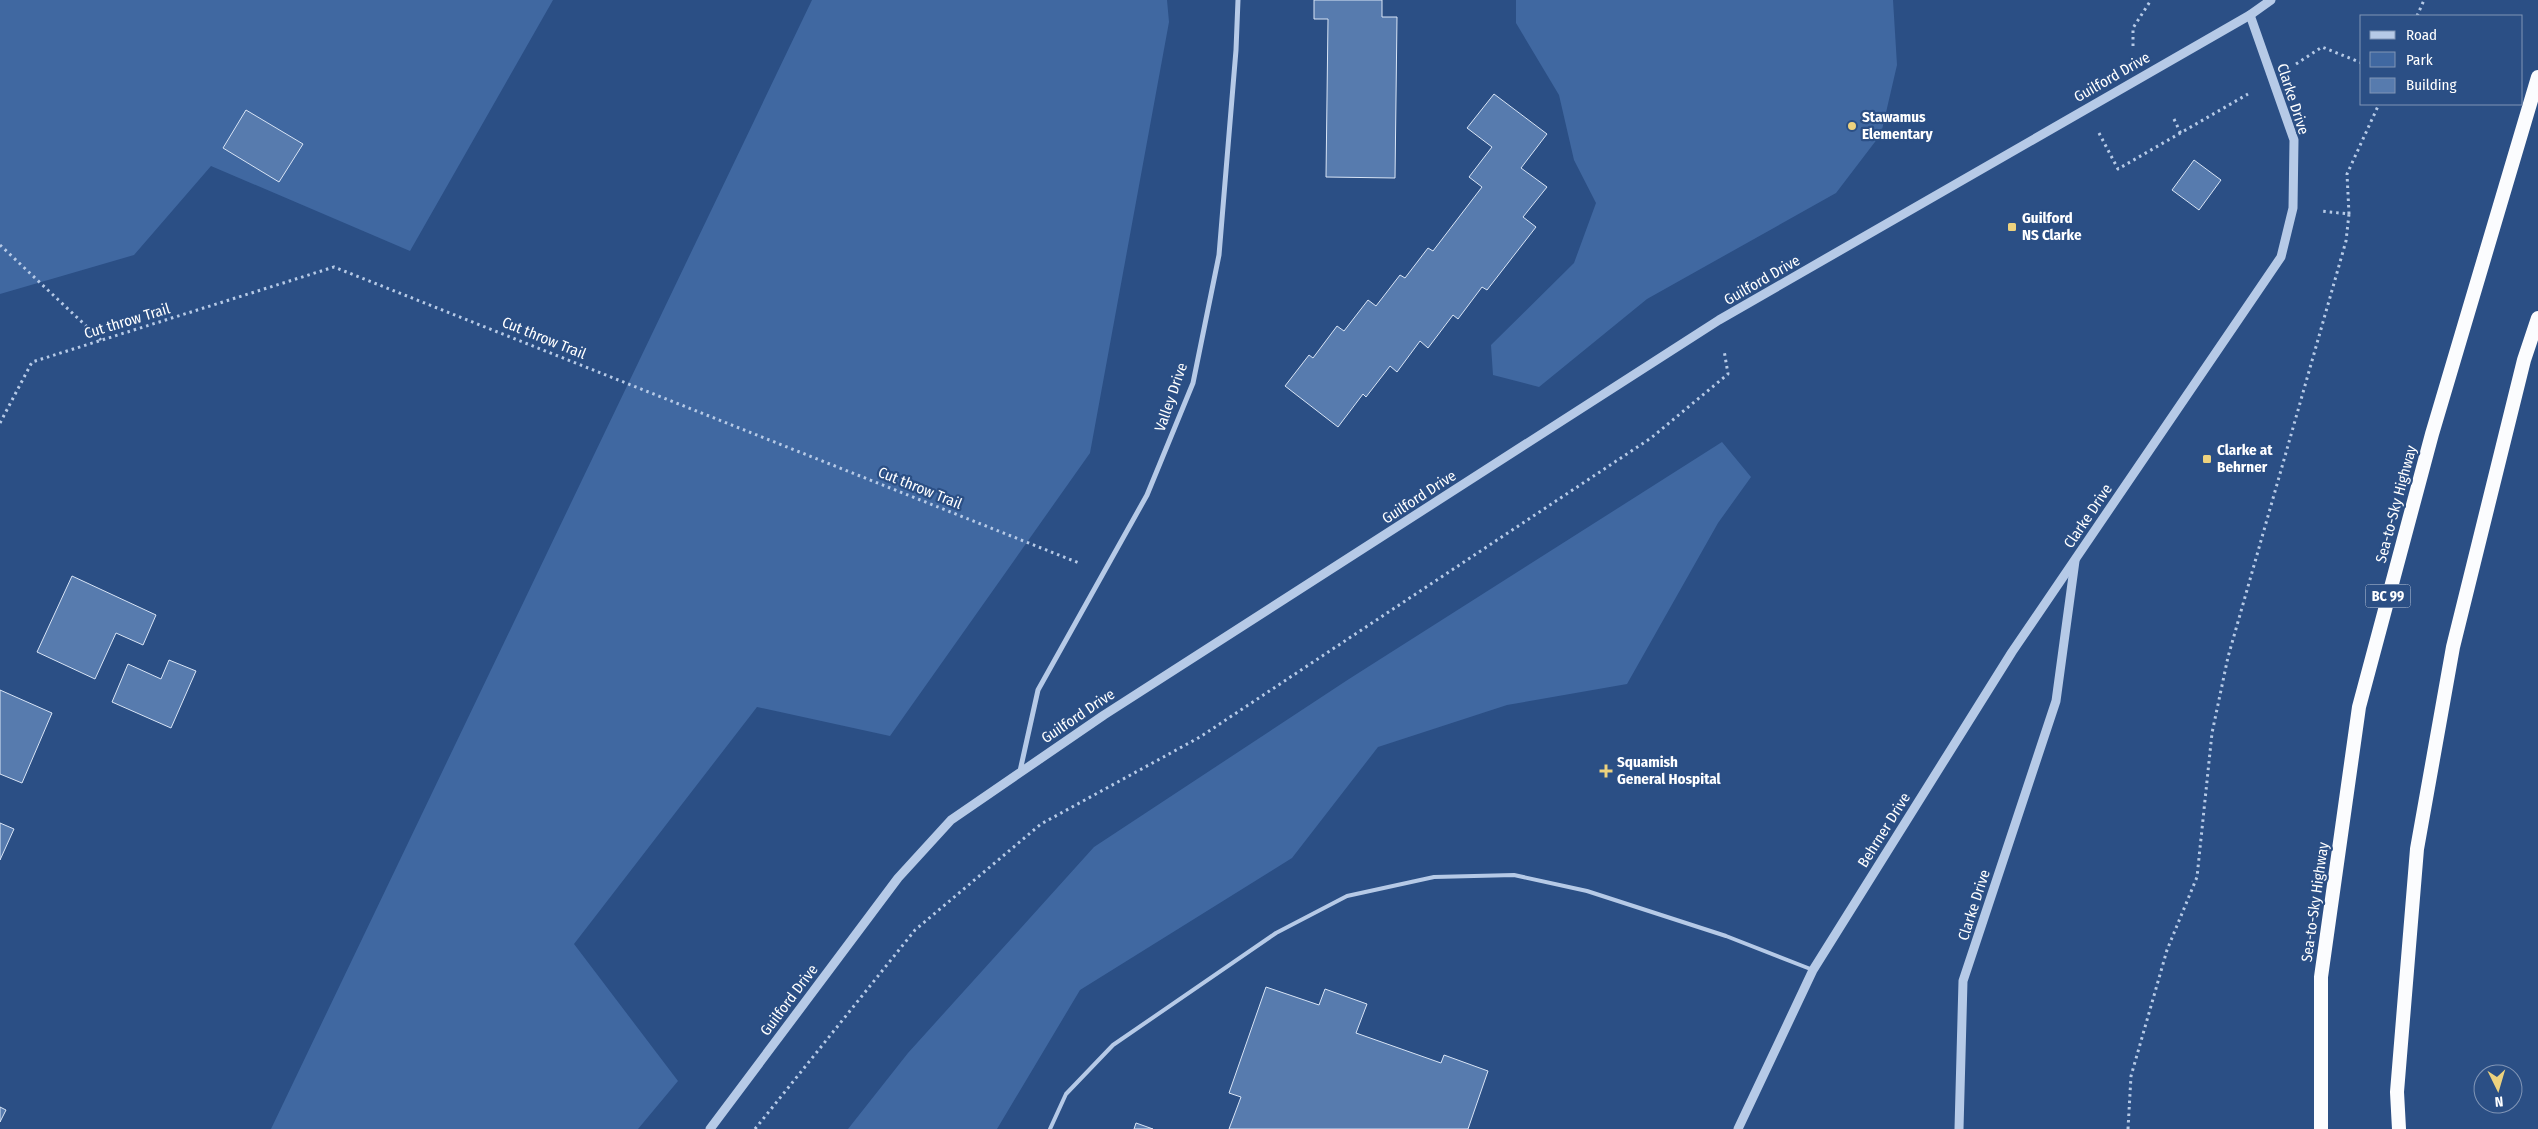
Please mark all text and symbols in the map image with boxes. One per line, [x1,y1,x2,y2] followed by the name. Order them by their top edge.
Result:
[2360,15,2523,105] legend
[2406,26,2437,44] text: Road
[2071,48,2153,106] street label: Guilford Drive
[2406,51,2433,69] text: Park
[2273,61,2313,137] street label: Clarke Drive
[2406,76,2457,94] text: Building
[1862,108,1934,143] place label: Stawamus Elementary
[1846,120,1858,132] marker: Stawamus Elementary
[2022,209,2082,244] place label: Guilford NS Clarke
[2006,221,2018,233] marker: Guilford NS Clarke
[1721,251,1803,309] street label: Guilford Drive
[82,299,172,343] street label: Cut throw Trail
[499,313,589,363] street label: Cut throw Trail
[1151,360,1191,434] street label: Valley Drive
[2217,441,2273,476] place label: Clarke at Behrner
[2372,443,2420,565] street label: Sea-to-Sky Highway
[2201,453,2213,465] marker: Clarke at Behrner
[875,463,965,513] street label: Cut throw Trail
[1379,466,1459,528] street label: Guilford Drive
[2060,481,2116,551] street label: Clarke Drive
[2366,584,2410,608] road number: BC 99
[1038,685,1118,747] street label: Guilford Drive
[1617,753,1722,788] place label: Squamish General Hospital
[1599,764,1613,778] marker: Squamish General Hospital
[1854,789,1914,871] street label: Behrner Drive
[2298,841,2332,963] street label: Sea-to-Sky Highway
[1954,867,1994,943] street label: Clarke Drive
[756,961,822,1039] street label: Guilford Drive
[2473,1064,2523,1114] north arrow
[2494,1093,2504,1110] text: N

